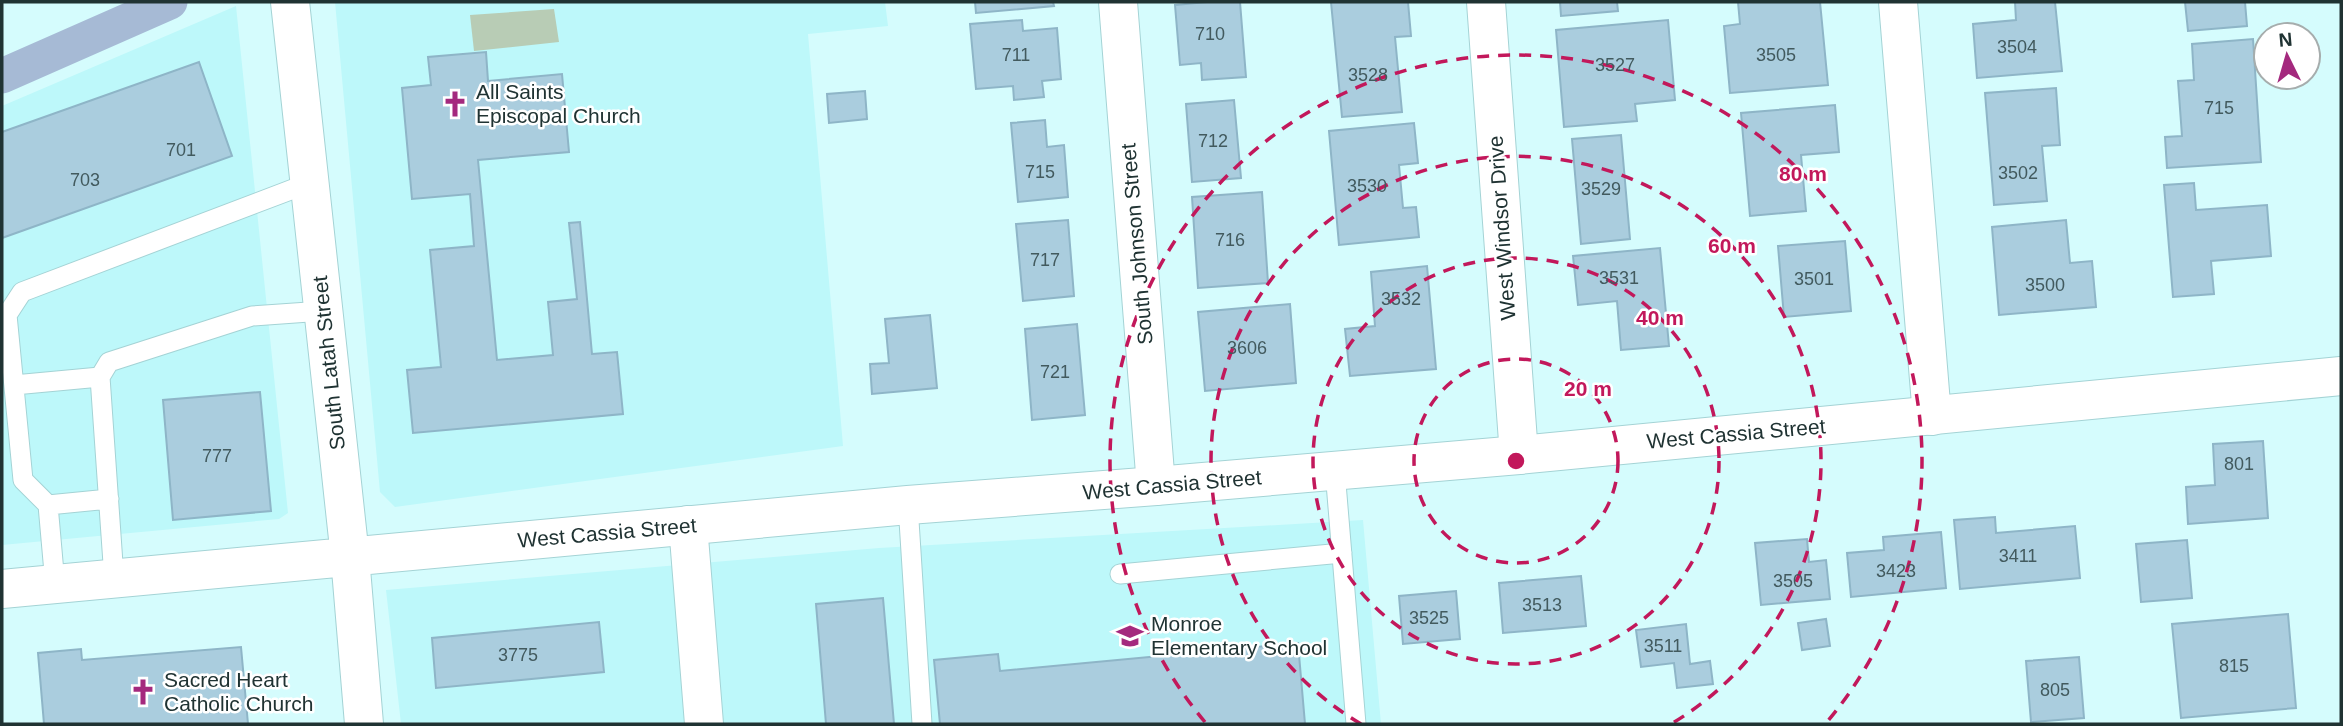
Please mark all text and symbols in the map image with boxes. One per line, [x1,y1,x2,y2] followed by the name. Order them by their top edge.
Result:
[2252,21,2322,91] north arrow
[1195,24,1225,44] house number: 710
[2278,29,2293,51] text: N
[1997,37,2037,57] house number: 3504
[1002,45,1030,65] house number: 711
[1756,45,1796,65] house number: 3505
[1595,55,1635,75] house number: 3527
[1348,65,1388,85] house number: 3528
[476,80,641,127] place label: All Saints Episcopal Church
[440,89,470,119] church icon: All Saints Episcopal Church
[2204,98,2234,118] house number: 715
[1198,131,1228,151] house number: 712
[1484,135,1519,321] street label: West Windsor Drive
[166,140,196,160] house number: 701
[1116,142,1157,346] street label: South Johnson Street
[1025,162,1055,182] house number: 715
[1779,162,1827,185] text: 80 m
[1998,163,2038,183] house number: 3502
[70,170,100,190] house number: 703
[1347,176,1387,196] house number: 3530
[1581,179,1621,199] house number: 3529
[1215,230,1245,250] house number: 716
[1708,234,1756,257] text: 60 m
[1030,250,1060,270] house number: 717
[1599,268,1639,288] house number: 3531
[1794,269,1834,289] house number: 3501
[308,275,349,451] street label: South Latah Street
[2025,275,2065,295] house number: 3500
[1381,289,1421,309] house number: 3532
[1636,306,1684,329] text: 40 m
[1227,338,1267,358] house number: 3606
[1040,362,1070,382] house number: 721
[1564,377,1612,400] text: 20 m
[1646,414,1826,453] street label: West Cassia Street
[202,446,232,466] house number: 777
[1504,449,1528,473] centre of rings
[2224,454,2254,474] house number: 801
[1082,465,1262,504] street label: West Cassia Street
[517,513,697,552] street label: West Cassia Street
[1999,546,2037,566] house number: 3411
[1876,561,1916,581] house number: 3423
[1773,571,1813,591] house number: 3505
[1522,595,1562,615] house number: 3513
[1409,608,1449,628] house number: 3525
[1151,612,1327,659] place label: Monroe Elementary School
[1115,621,1145,651] school or university icon: Monroe Elementary School
[1644,636,1682,656] house number: 3511
[498,645,538,665] house number: 3775
[2219,656,2249,676] house number: 815
[164,668,313,715] place label: Sacred Heart Catholic Church
[128,677,158,707] church icon: Sacred Heart Catholic Church
[2040,680,2070,700] house number: 805

